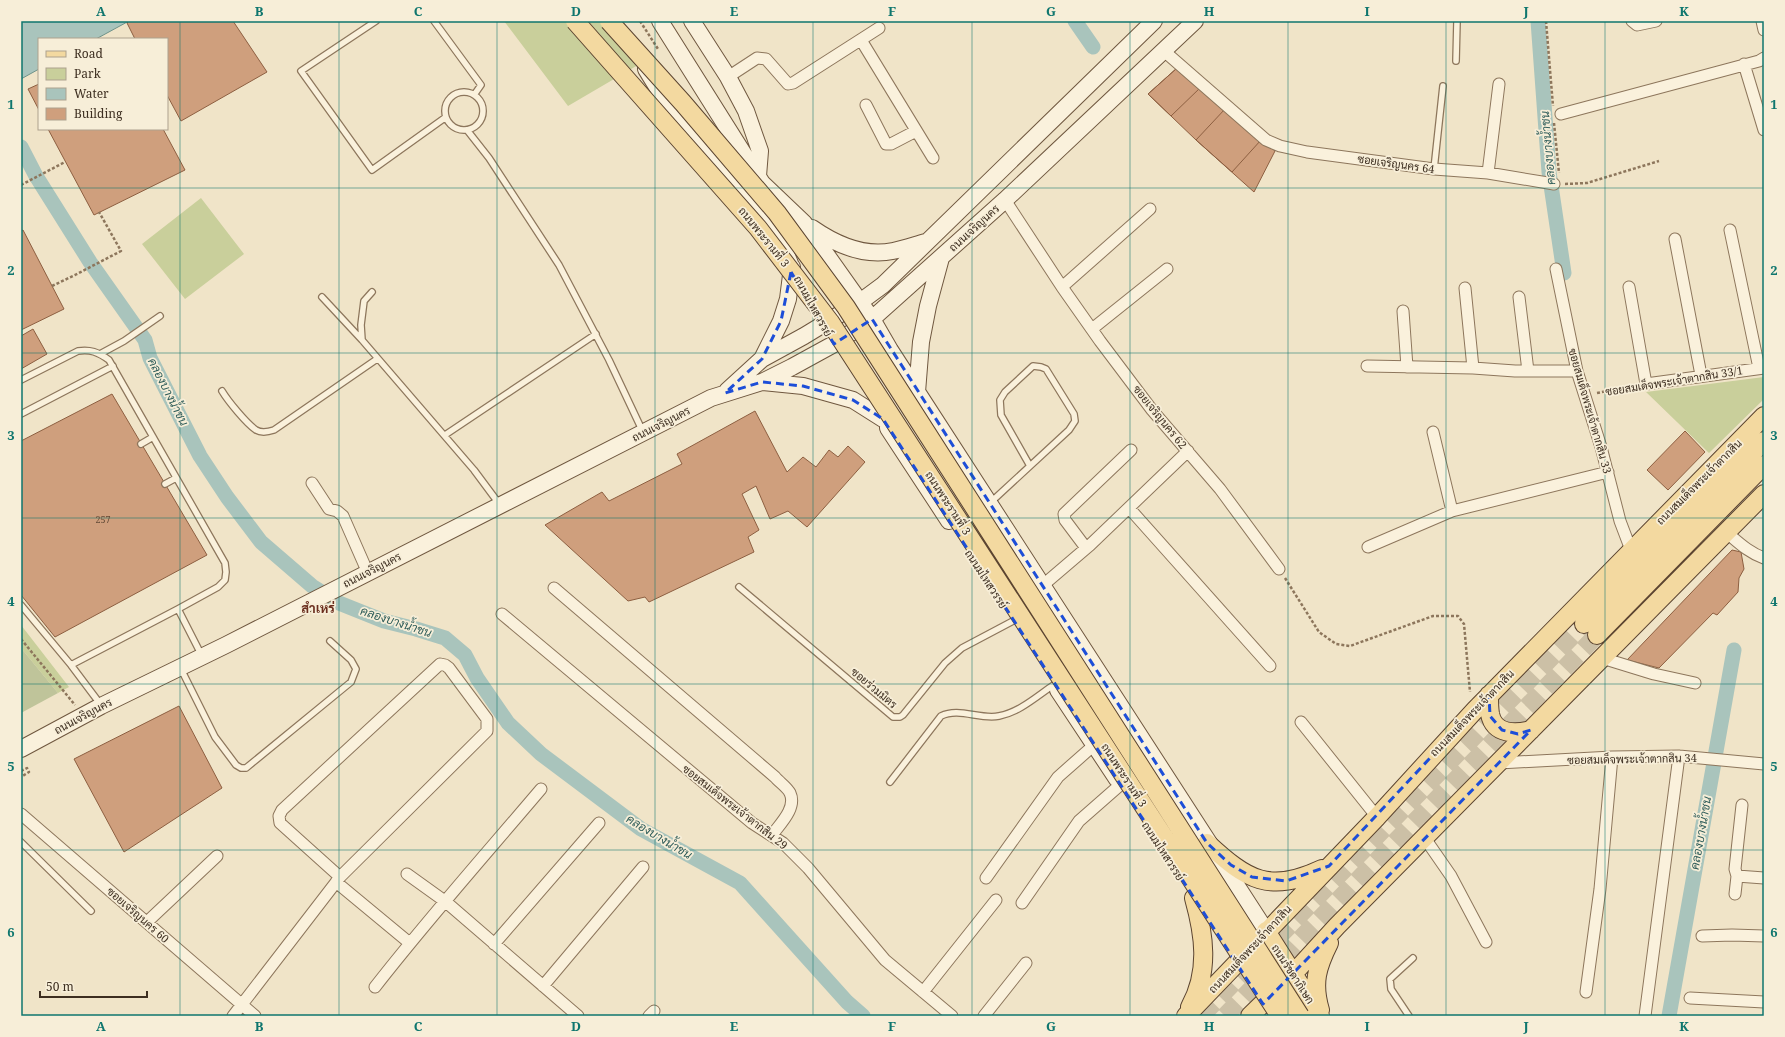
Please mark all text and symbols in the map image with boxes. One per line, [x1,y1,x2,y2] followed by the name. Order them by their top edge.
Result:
[96,2,106,20] text: A
[255,2,264,20] text: B
[414,2,423,20] text: C
[571,2,581,20] text: D
[730,2,739,20] text: E
[888,2,896,20] text: F
[1046,2,1056,20] text: G
[1204,2,1215,20] text: H
[1364,2,1370,20] text: I
[1522,2,1529,20] text: J
[1679,2,1689,20] text: K
[38,38,168,130] legend
[74,45,104,62] text: Road
[74,65,102,82] text: Park
[74,85,109,102] text: Water
[7,95,15,113] text: 1
[1770,95,1778,113] text: 1
[74,105,123,122] text: Building
[1534,110,1559,186] water label: คลองบางน้ำชน
[1357,151,1436,176] street label: ซอยเจริญนคร 64
[945,201,1002,254] street label: ถนนเจริญนคร
[736,202,796,270] street label: ถนนพระรามที่ 3
[7,261,15,279] text: 2
[1770,261,1778,279] text: 2
[791,273,836,339] street label: ถนนมไหสวรรย์
[1565,346,1617,475] street label: ซอยสมเด็จพระเจ้าตากสิน 33
[144,354,195,429] water label: คลองบางน้ำชน
[1604,361,1744,399] street label: ซอยสมเด็จพระเจ้าตากสิน 33/1
[1130,382,1191,452] street label: ซอยเจริญนคร 62
[629,402,692,445] street label: ถนนเจริญนคร
[7,426,15,444] text: 3
[1770,426,1778,444] text: 3
[1652,435,1745,528] street label: ถนนสมเด็จพระเจ้าตากสิน
[922,466,977,537] street label: ถนนพระรามที่ 3
[95,513,111,526] house number: 257
[962,546,1011,611] street label: ถนนมไหสวรรย์
[340,548,403,591] street label: ถนนเจริญนคร
[7,592,15,610] text: 4
[1770,592,1778,610] text: 4
[301,599,335,617] district label: สำเหร่
[358,600,435,641] water label: คลองบางน้ำชน
[848,664,901,711] street label: ซอยร่วมมิตร
[1425,665,1517,759] street label: ถนนสมเด็จพระเจ้าตากสิน
[51,694,114,737] street label: ถนนเจริญนคร
[1098,738,1153,809] street label: ถนนพระรามที่ 3
[1567,749,1697,767] street label: ซอยสมเด็จพระเจ้าตากสิน 34
[7,757,15,775] text: 5
[1770,757,1778,775] text: 5
[680,760,792,852] street label: ซอยสมเด็จพระเจ้าตากสิน 29
[1684,794,1715,871] water label: คลองบางน้ำชน
[623,808,697,863] water label: คลองบางน้ำชน
[1139,818,1188,883] street label: ถนนมไหสวรรย์
[104,883,173,946] street label: ซอยเจริญนคร 60
[1204,901,1294,996] street label: ถนนสมเด็จพระเจ้าตากสิน
[7,923,15,941] text: 6
[1770,923,1778,941] text: 6
[1269,941,1318,1006] street label: ถนนรัชดาภิเษก
[40,973,147,999] scale bar
[46,978,74,995] text: 50 m
[96,1017,106,1035] text: A
[255,1017,264,1035] text: B
[414,1017,423,1035] text: C
[571,1017,581,1035] text: D
[730,1017,739,1035] text: E
[888,1017,896,1035] text: F
[1046,1017,1056,1035] text: G
[1204,1017,1215,1035] text: H
[1364,1017,1370,1035] text: I
[1522,1017,1529,1035] text: J
[1679,1017,1689,1035] text: K

